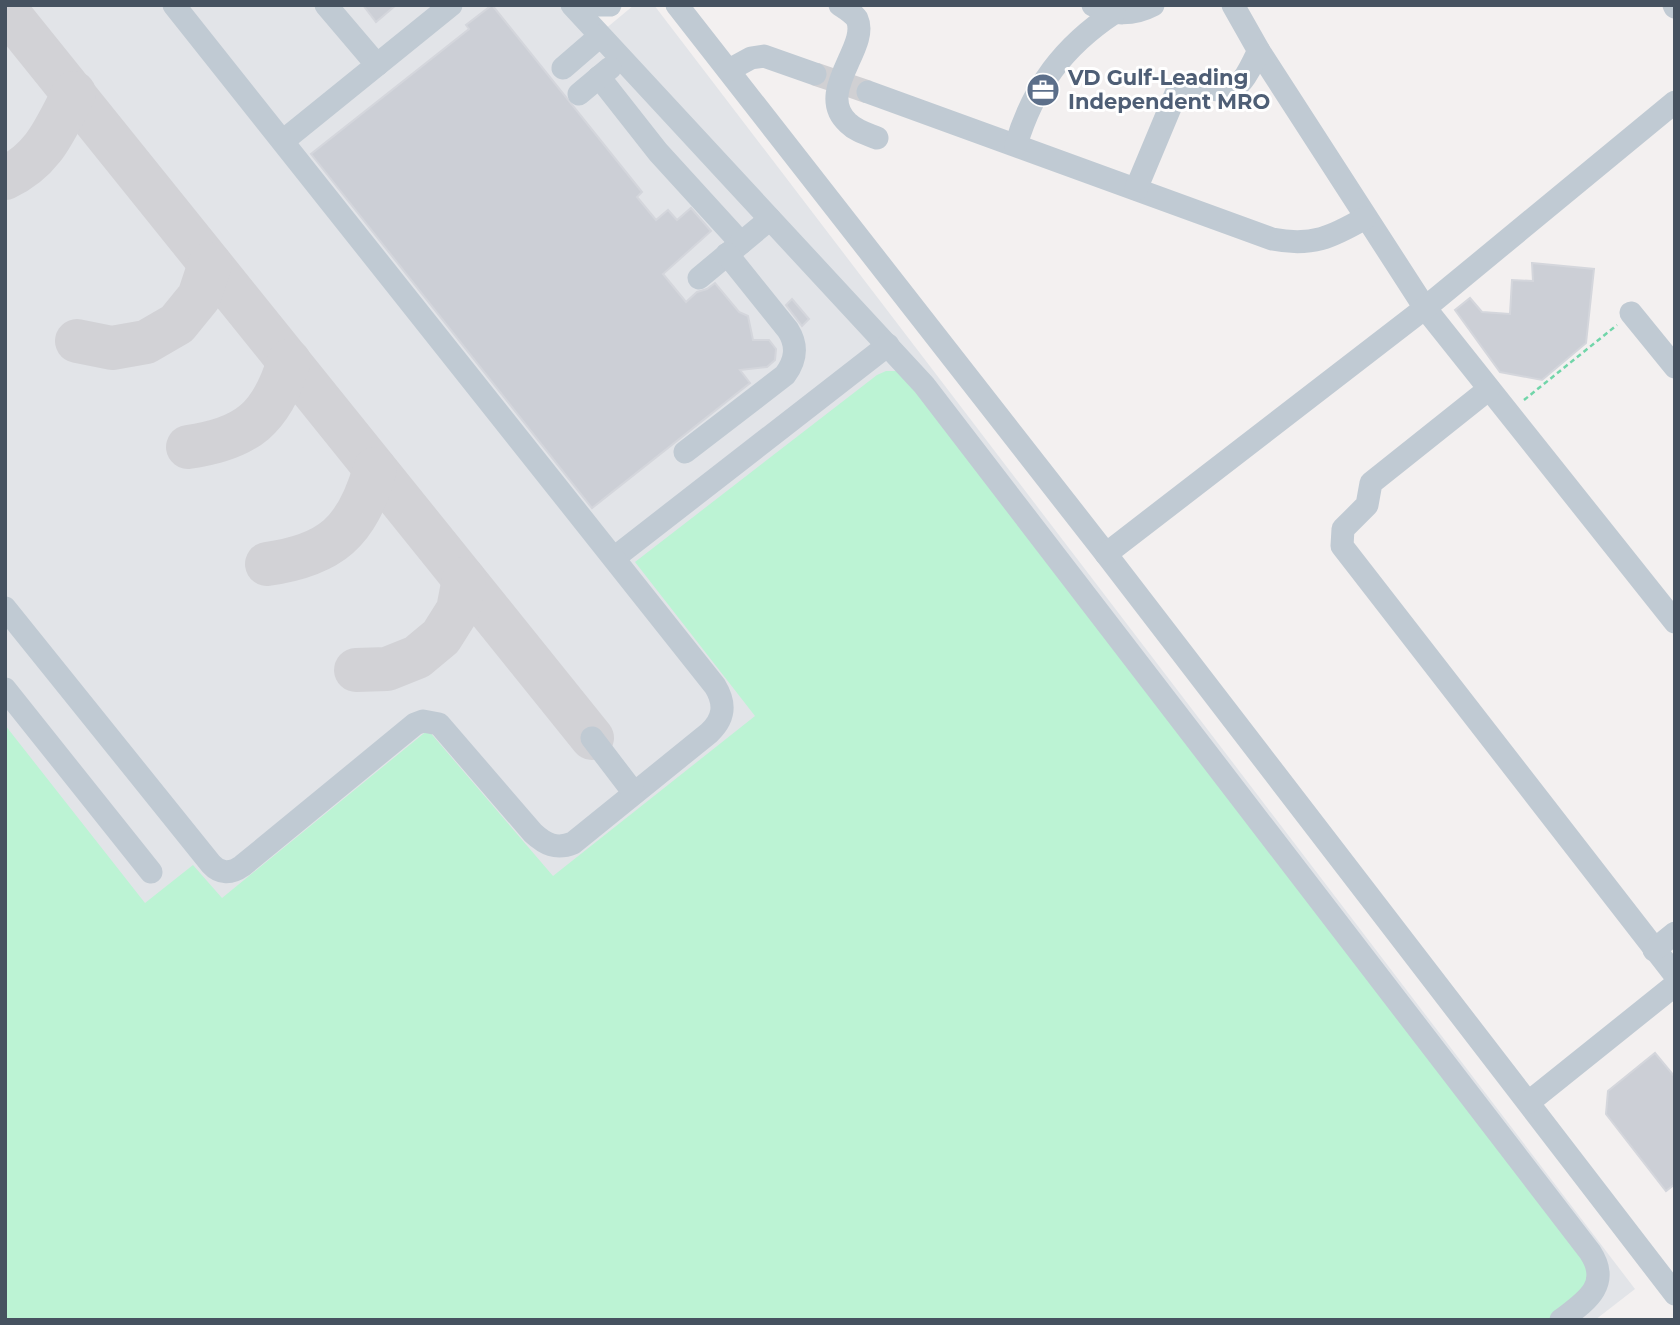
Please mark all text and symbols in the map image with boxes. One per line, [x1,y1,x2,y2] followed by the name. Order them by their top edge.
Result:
[1067,65,1270,114] place label: VD Gulf-Leading Independent MRO
[1024,71,1062,109] office icon: VD Gulf-Leading Independent MRO

